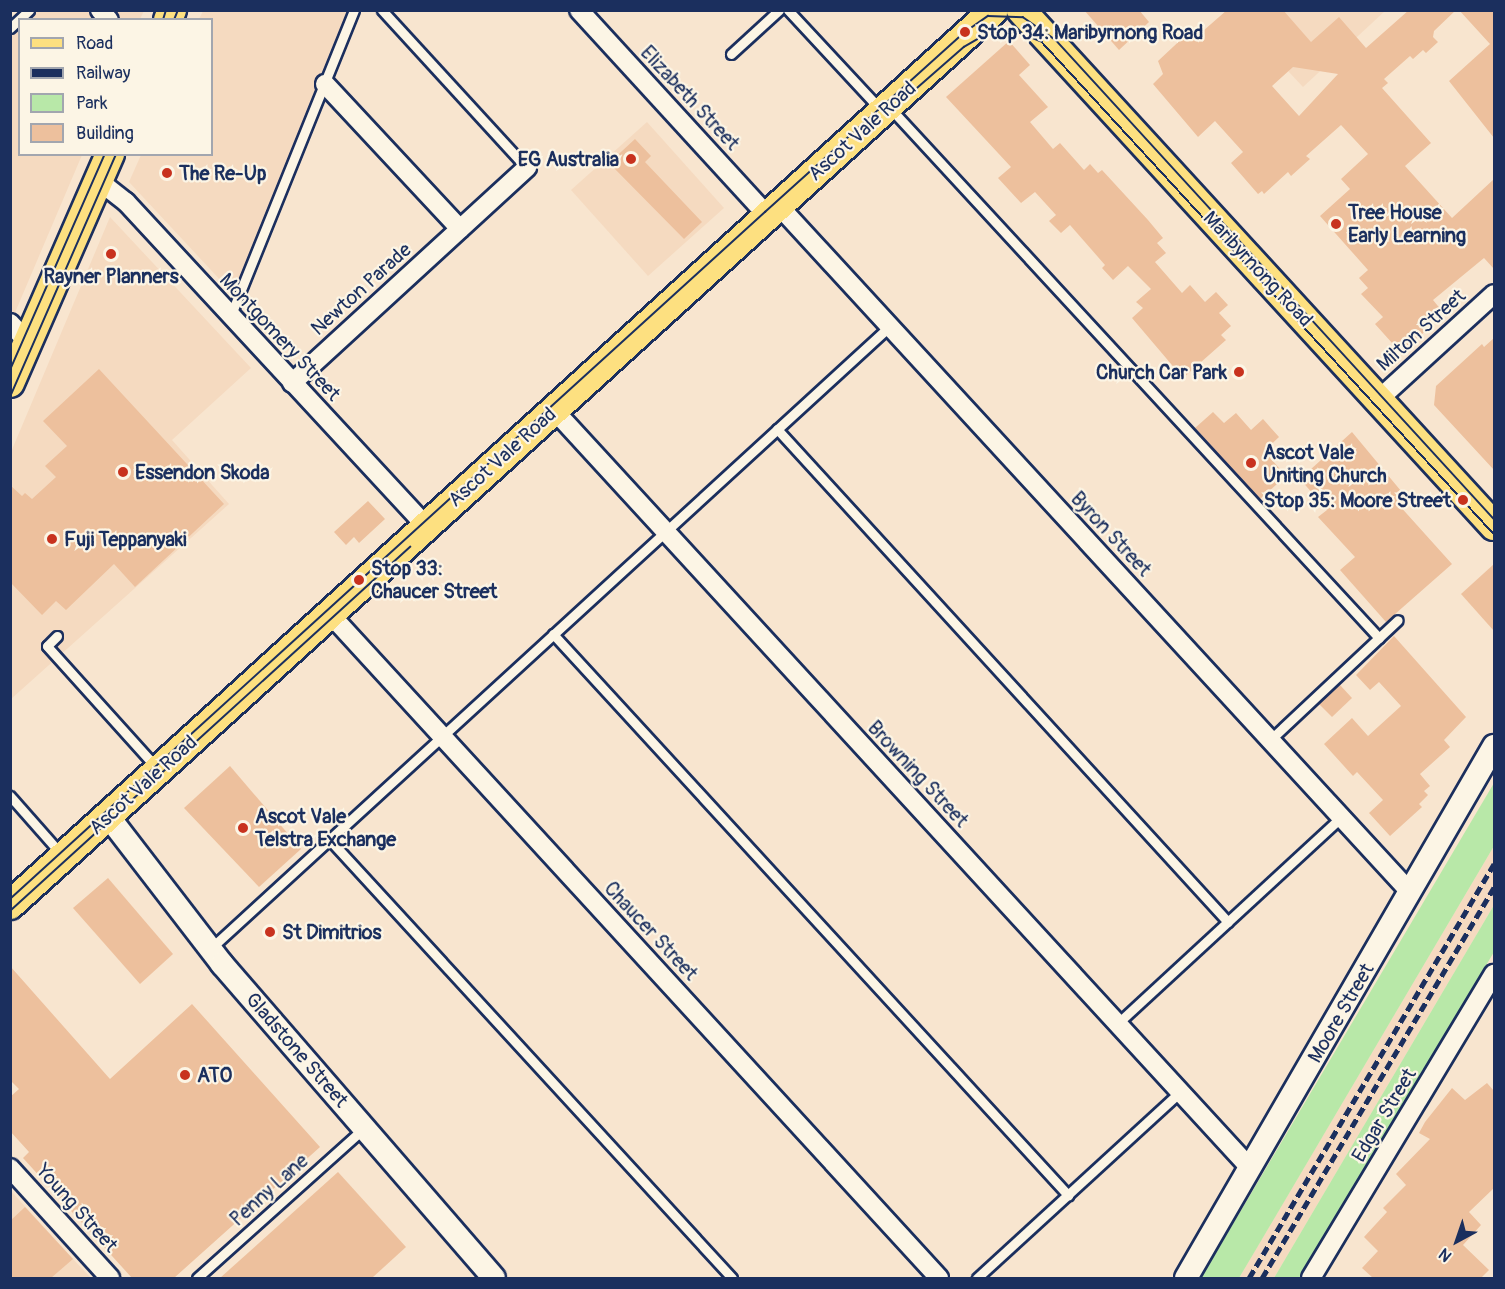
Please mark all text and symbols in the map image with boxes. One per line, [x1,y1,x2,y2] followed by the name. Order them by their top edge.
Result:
[18,18,213,156] legend
[977,20,1203,44] place label: Stop 34: Maribyrnong Road
[958,25,972,39] marker: Stop 34: Maribyrnong Road
[76,32,113,55] text: Road
[635,41,745,155] street label: Elizabeth Street
[76,62,131,85] text: Railway
[803,76,921,186] street label: Ascot Vale Road
[76,92,108,115] text: Park
[76,122,134,145] text: Building
[518,147,619,171] place label: EG Australia
[624,152,638,166] marker: EG Australia
[179,161,266,185] place label: The Re-Up
[160,166,174,180] marker: The Re-Up
[1348,201,1466,248] place label: Tree House Early Learning
[1198,206,1318,332] street label: Maribyrnong Road
[1329,217,1343,231] marker: Tree House Early Learning
[306,238,416,340] street label: Newton Parade
[104,247,118,261] marker: Rayner Planners
[43,264,179,288] place label: Rayner Planners
[215,268,345,406] street label: Montgomery Street
[1372,284,1470,376] street label: Milton Street
[1096,360,1227,384] place label: Church Car Park
[1232,365,1246,379] marker: Church Car Park
[443,402,561,512] street label: Ascot Vale Road
[1263,440,1387,487] place label: Ascot Vale Uniting Church
[1244,456,1258,470] marker: Ascot Vale Uniting Church
[135,460,270,484] place label: Essendon Skoda
[116,465,130,479] marker: Essendon Skoda
[1066,487,1156,581] street label: Byron Street
[1264,488,1451,512] place label: Stop 35: Moore Street
[1456,493,1470,507] marker: Stop 35: Moore Street
[64,527,187,551] place label: Fuji Teppanyaki
[45,532,59,546] marker: Fuji Teppanyaki
[371,556,497,603] place label: Stop 33: Chaucer Street
[352,573,366,587] marker: Stop 33: Chaucer Street
[863,716,973,832] street label: Browning Street
[84,730,202,840] street label: Ascot Vale Road
[255,804,396,851] place label: Ascot Vale Telstra Exchange
[236,821,250,835] marker: Ascot Vale Telstra Exchange
[599,877,703,985] street label: Chaucer Street
[282,920,381,944] place label: St Dimitrios
[263,925,277,939] marker: St Dimitrios
[1303,959,1379,1067] street label: Moore Street
[241,988,353,1112] street label: Gladstone Street
[197,1063,232,1087] place label: ATO
[1347,1064,1421,1166] street label: Edgar Street
[178,1068,192,1082] marker: ATO
[225,1149,313,1231] street label: Penny Lane
[31,1159,123,1257] street label: Young Street
[1427,1211,1487,1271] north arrow
[1435,1244,1456,1266] text: N

